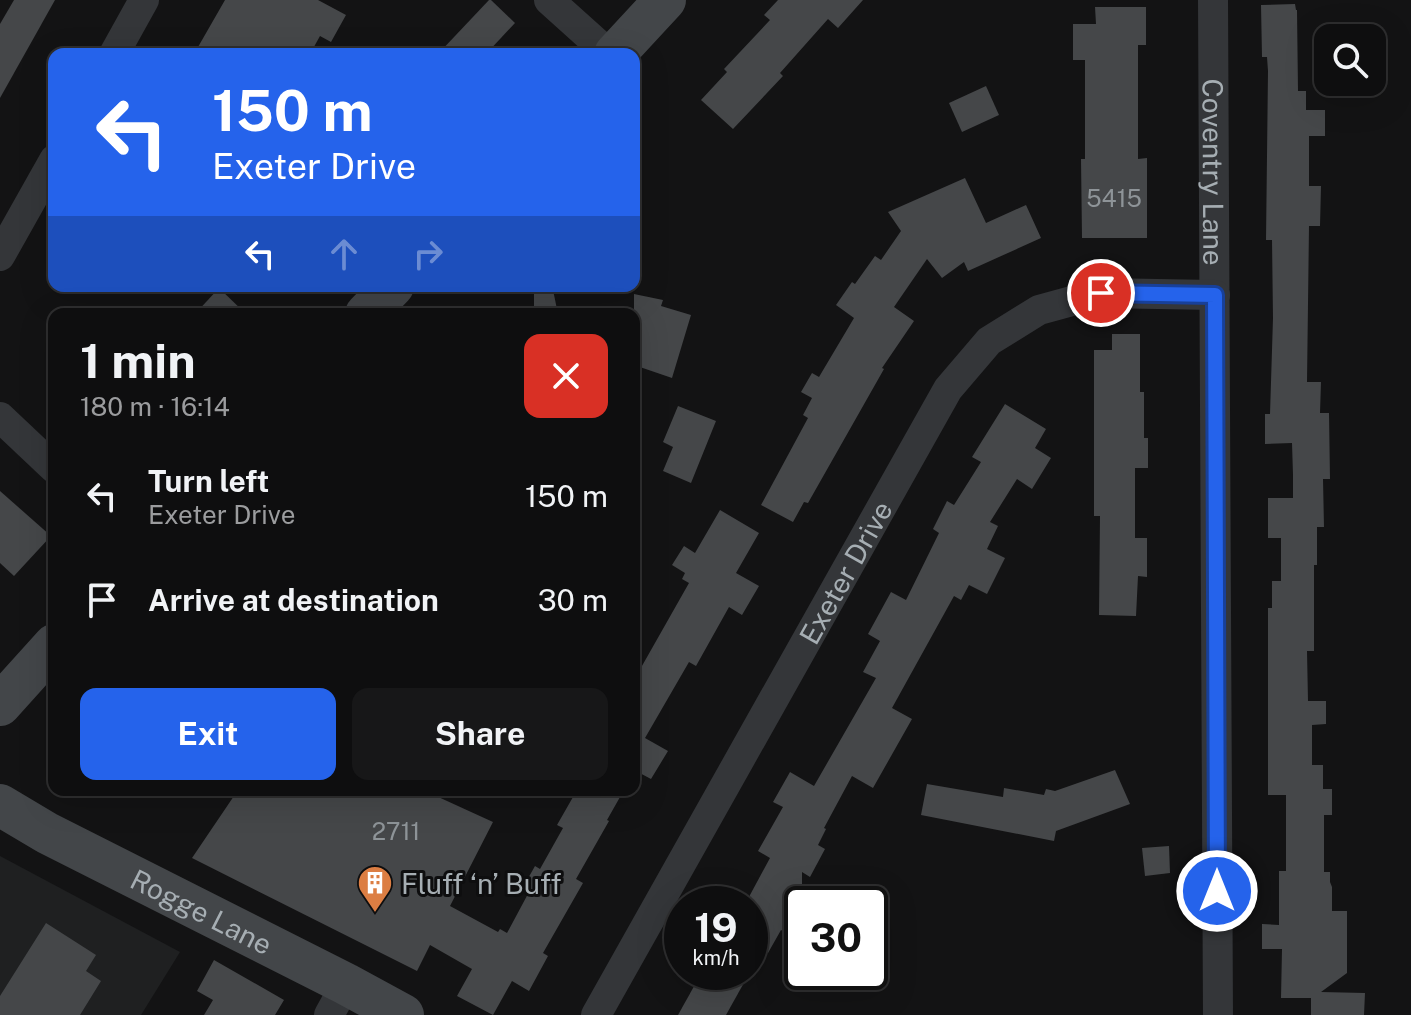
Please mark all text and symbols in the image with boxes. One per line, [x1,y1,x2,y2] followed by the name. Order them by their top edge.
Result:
[1314,24,1386,96] map controls
[1314,24,1386,96] button: search
[212,78,373,144] text: 150 m
[1197,78,1231,266] street label: Coventry Lane
[80,80,184,184] icon: left
[212,145,416,187] text: Exeter Drive
[1086,184,1142,212] house number: 5415
[238,232,282,276] icon: left
[322,232,366,276] icon: ahead
[406,232,450,276] icon: right
[1067,259,1135,327] pin
[1079,271,1123,315] icon: arrive
[80,332,196,389] text: 1 min
[524,334,608,418] button: close
[80,391,230,422] text: 180 m · 16:14
[148,463,269,499] text: Turn left
[80,474,124,518] icon: left
[525,478,608,514] text: 150 m
[792,495,898,650] street label: Exeter Drive
[148,499,295,530] text: Exeter Drive
[80,578,124,622] icon: arrive
[148,582,439,618] text: Arrive at destination
[538,582,608,618] text: 30 m
[80,688,336,780] button: Exit
[352,688,608,780] button: Share
[372,817,420,845] house number: 2711
[1175,849,1259,933] position arrow
[126,862,278,961] street label: Rogge Lane
[356,864,394,914] building icon: Fluff ‘n’ Buff
[401,867,561,900] place label: Fluff ‘n’ Buff
[784,886,888,990] speed limit sign: 30
[694,904,738,951] text: 19
[692,946,740,970] text: km/h

